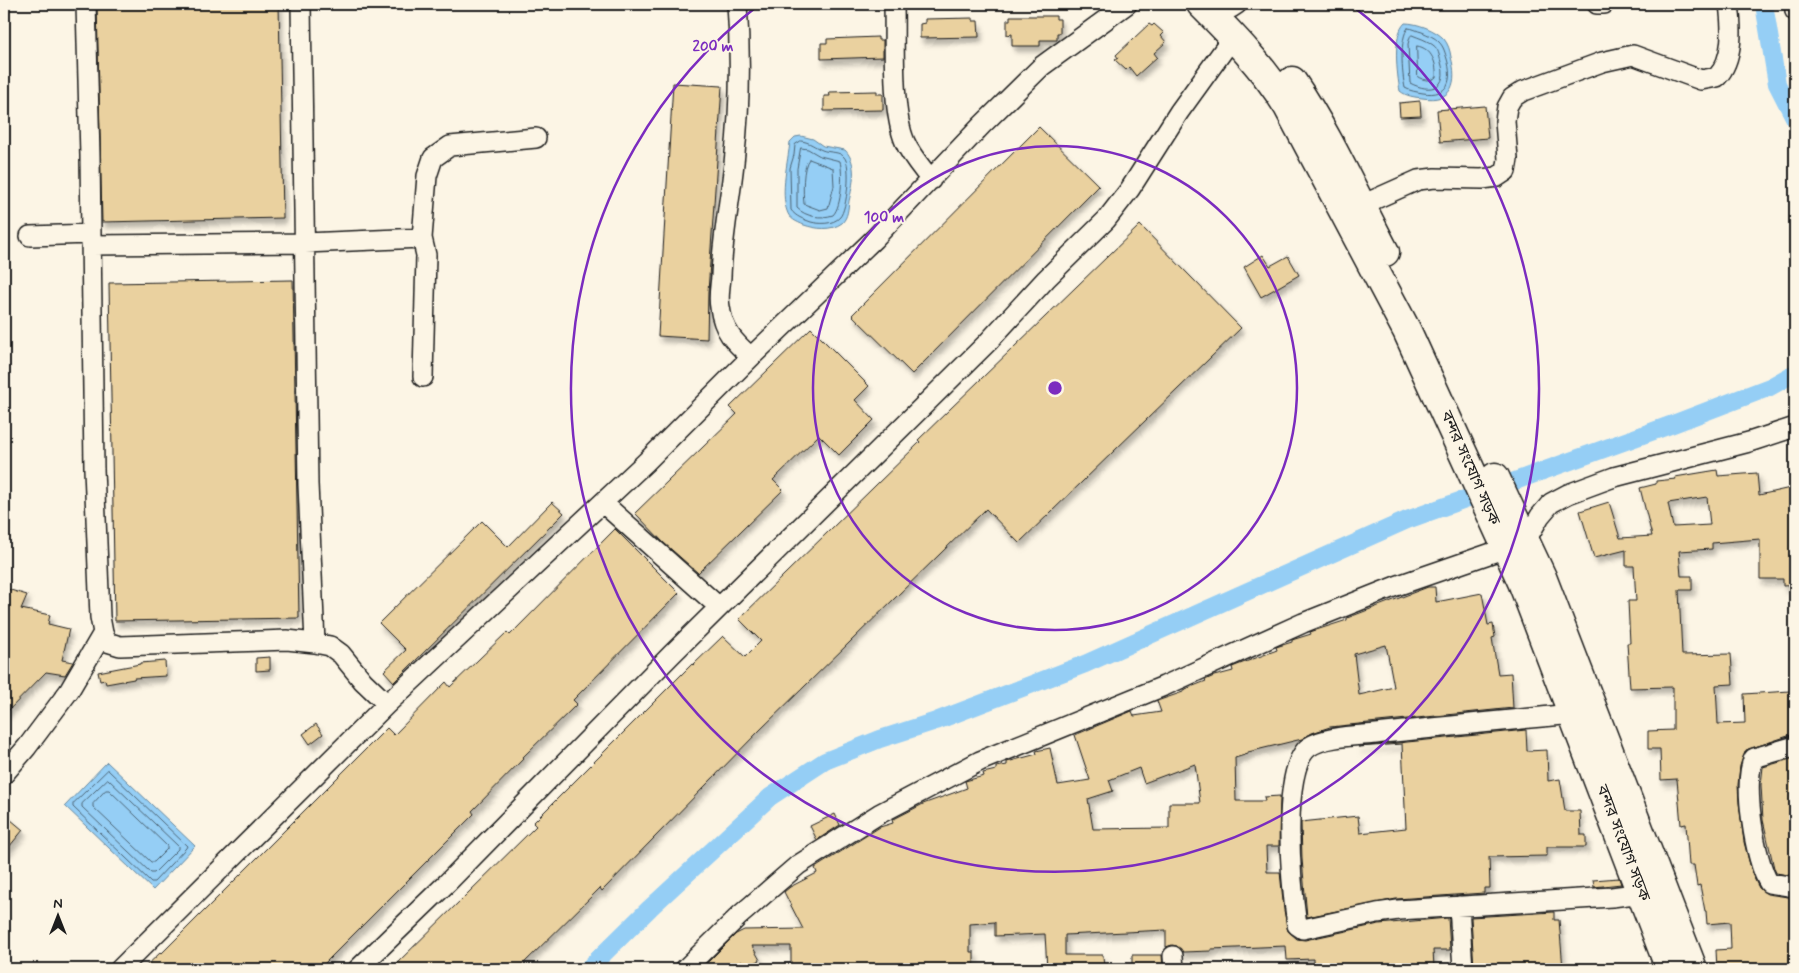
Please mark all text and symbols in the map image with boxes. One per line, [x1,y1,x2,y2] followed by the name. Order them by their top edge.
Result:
[693,37,734,57] text: 200 m
[864,208,904,228] text: 100 m
[1046,379,1064,397] centre of rings
[1435,407,1505,529] street label: বন্দর সংযোগ সড়ক
[1591,781,1655,905] street label: বন্দর সংযোগ সড়ক
[32,890,82,940] north arrow
[53,895,63,913] text: N

